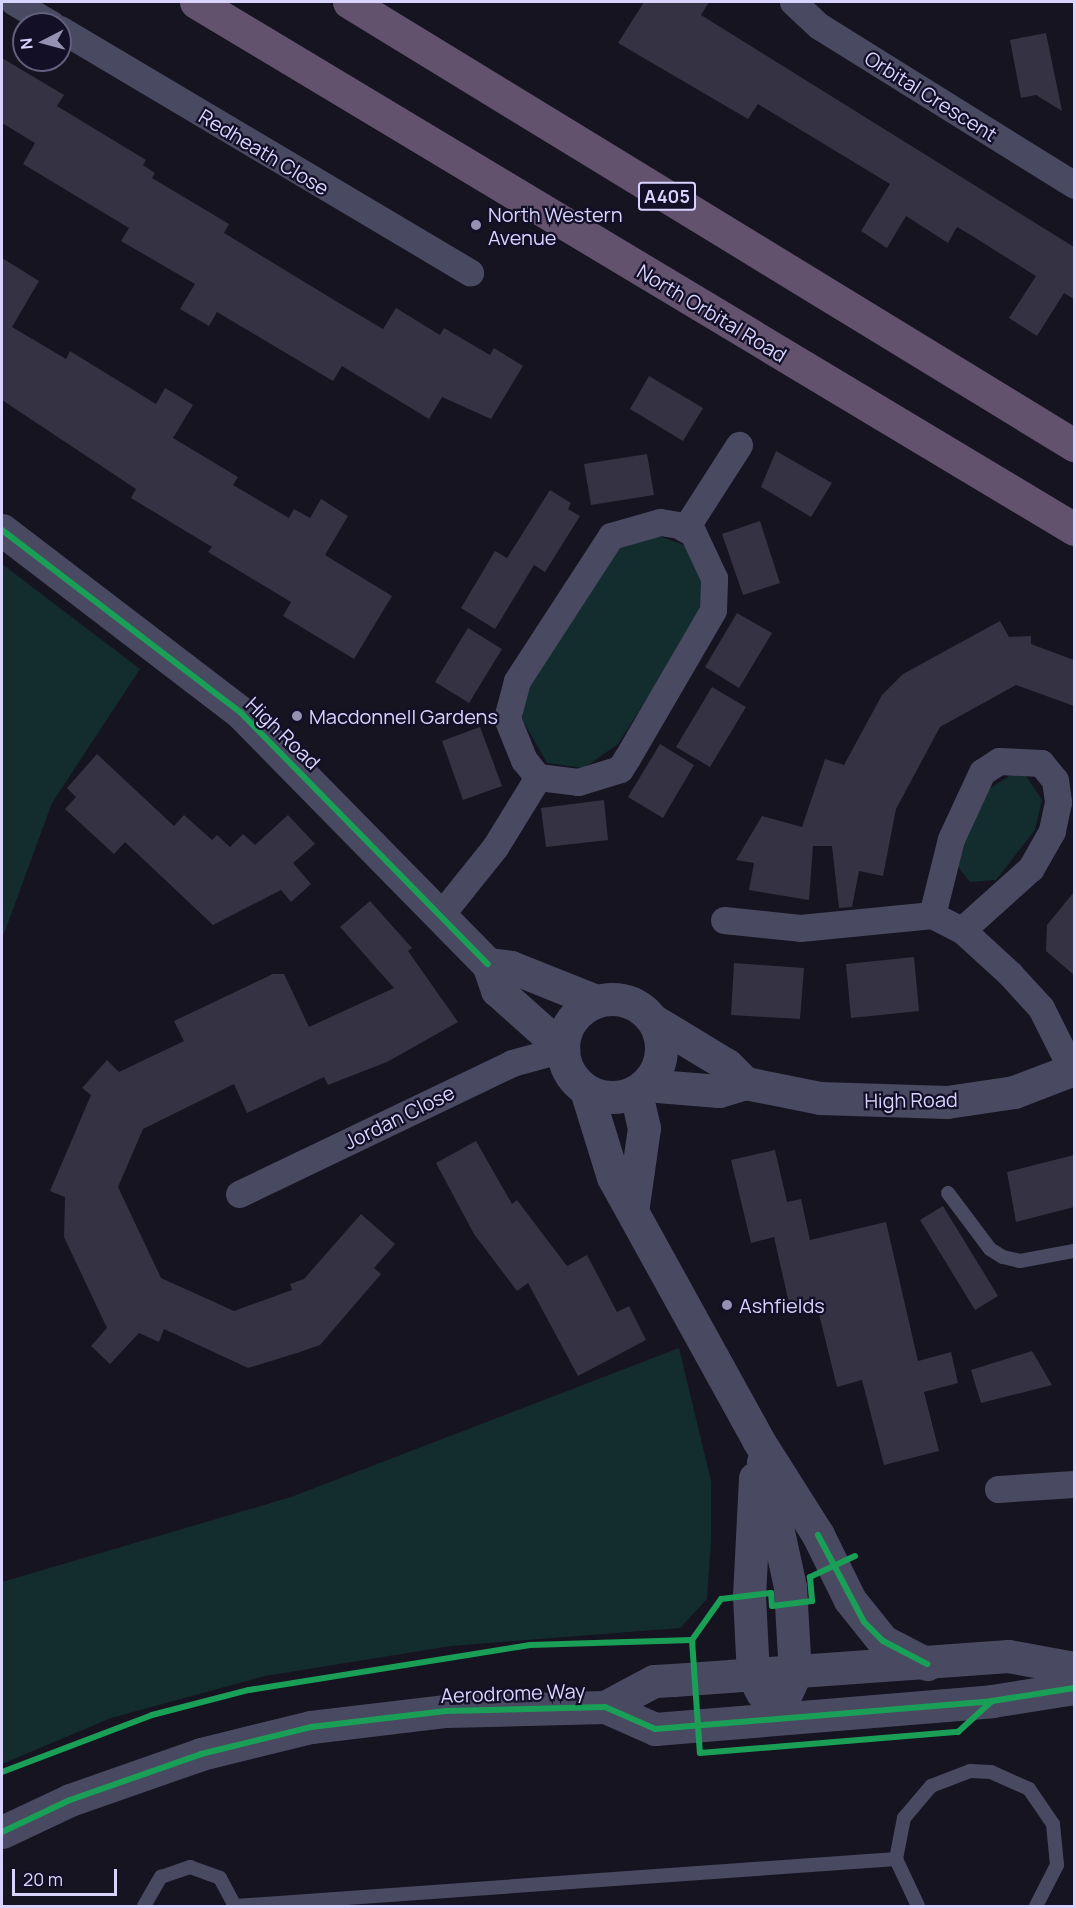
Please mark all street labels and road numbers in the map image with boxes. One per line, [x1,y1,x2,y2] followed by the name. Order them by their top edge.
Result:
[860,46,1002,146] street label: Orbital Crescent
[195,104,333,200] street label: Redheath Close
[637,181,697,211] road number: A405
[633,259,791,367] street label: North Orbital Road
[241,692,325,774] street label: High Road
[340,1080,458,1154] street label: Jordan Close
[864,1087,958,1113] street label: High Road
[440,1678,586,1708] street label: Aerodrome Way

